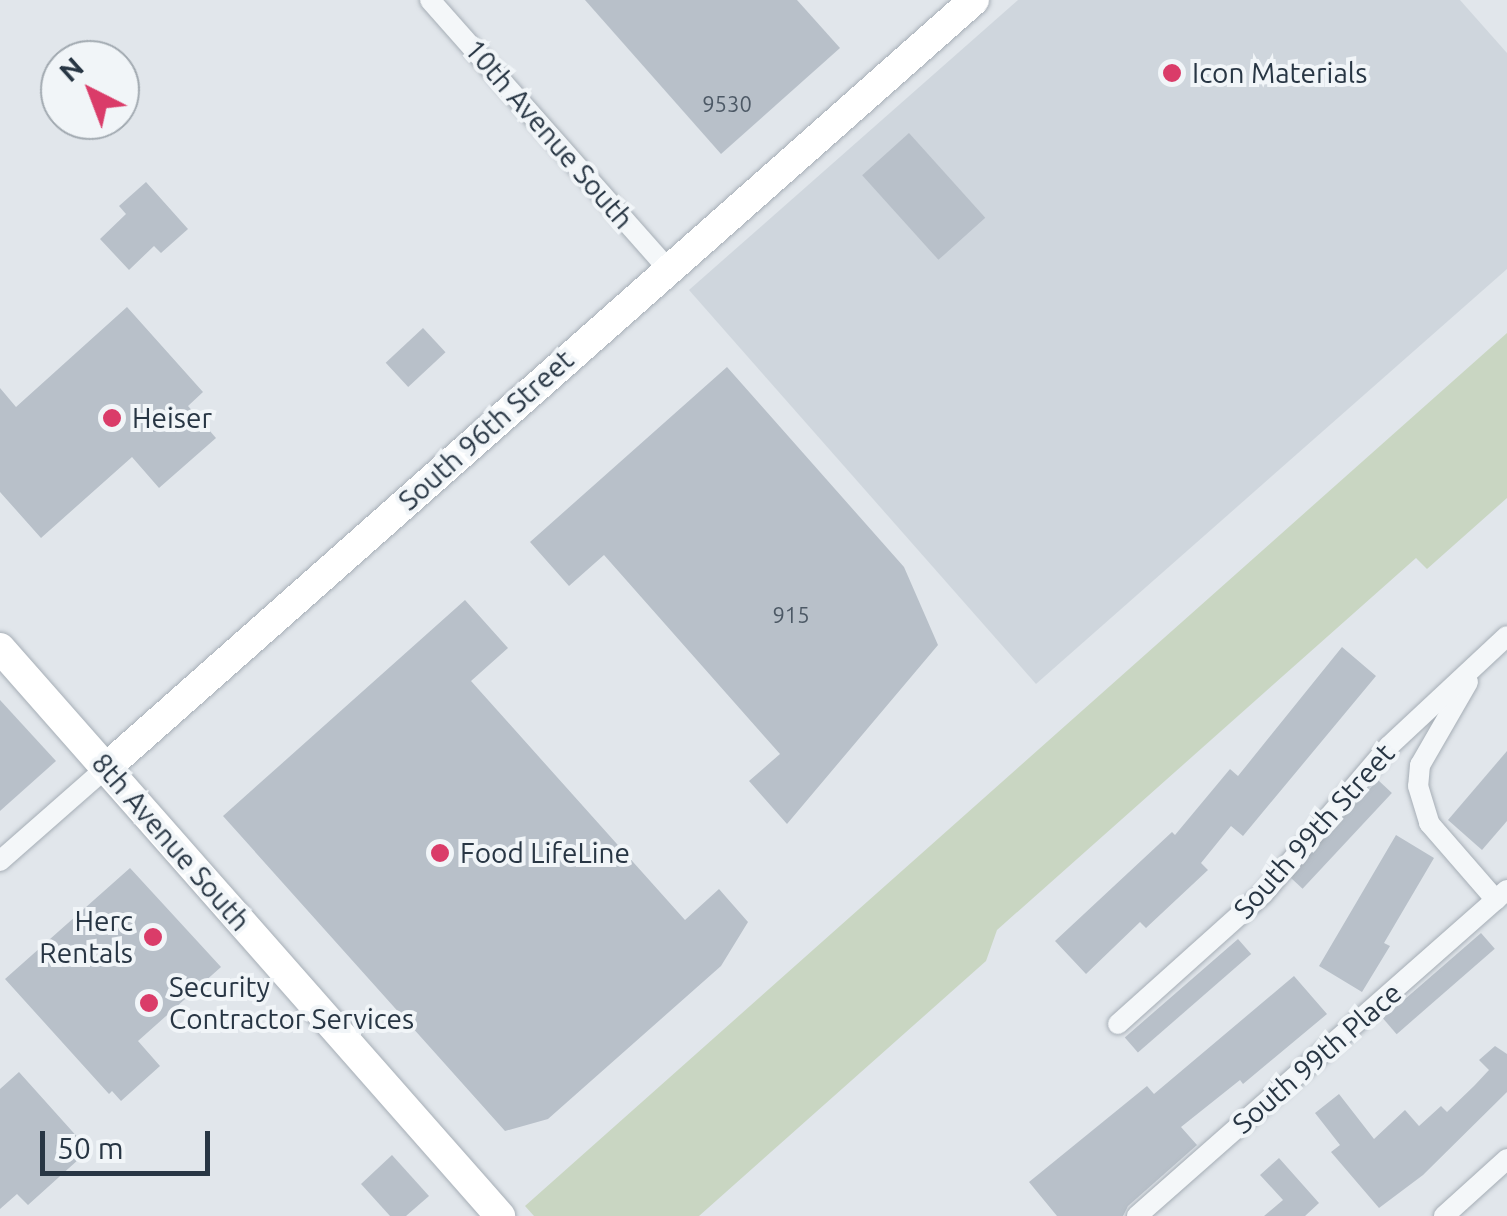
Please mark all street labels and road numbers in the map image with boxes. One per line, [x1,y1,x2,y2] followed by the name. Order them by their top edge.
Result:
[458,33,640,235] street label: 10th Avenue South
[392,343,580,517] street label: South 96th Street
[1227,737,1401,925] street label: South 99th Street
[85,746,257,938] street label: 8th Avenue South
[1226,976,1408,1140] street label: South 99th Place

